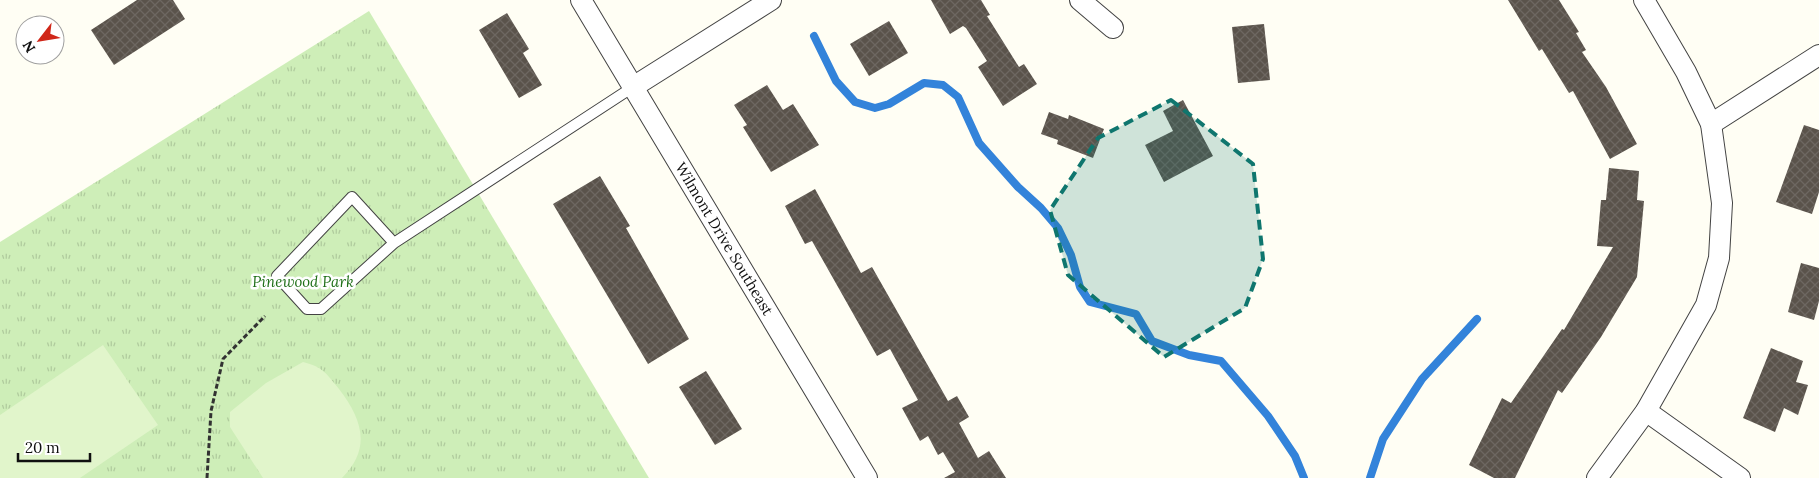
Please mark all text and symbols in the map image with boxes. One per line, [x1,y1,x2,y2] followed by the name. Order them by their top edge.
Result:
[15,15,65,65] north arrow
[18,37,39,56] text: N
[671,159,778,319] street label: Wilmont Drive Southeast
[252,272,354,291] park label: Pinewood Park
[18,430,90,462] scale bar
[25,438,60,457] text: 20 m

